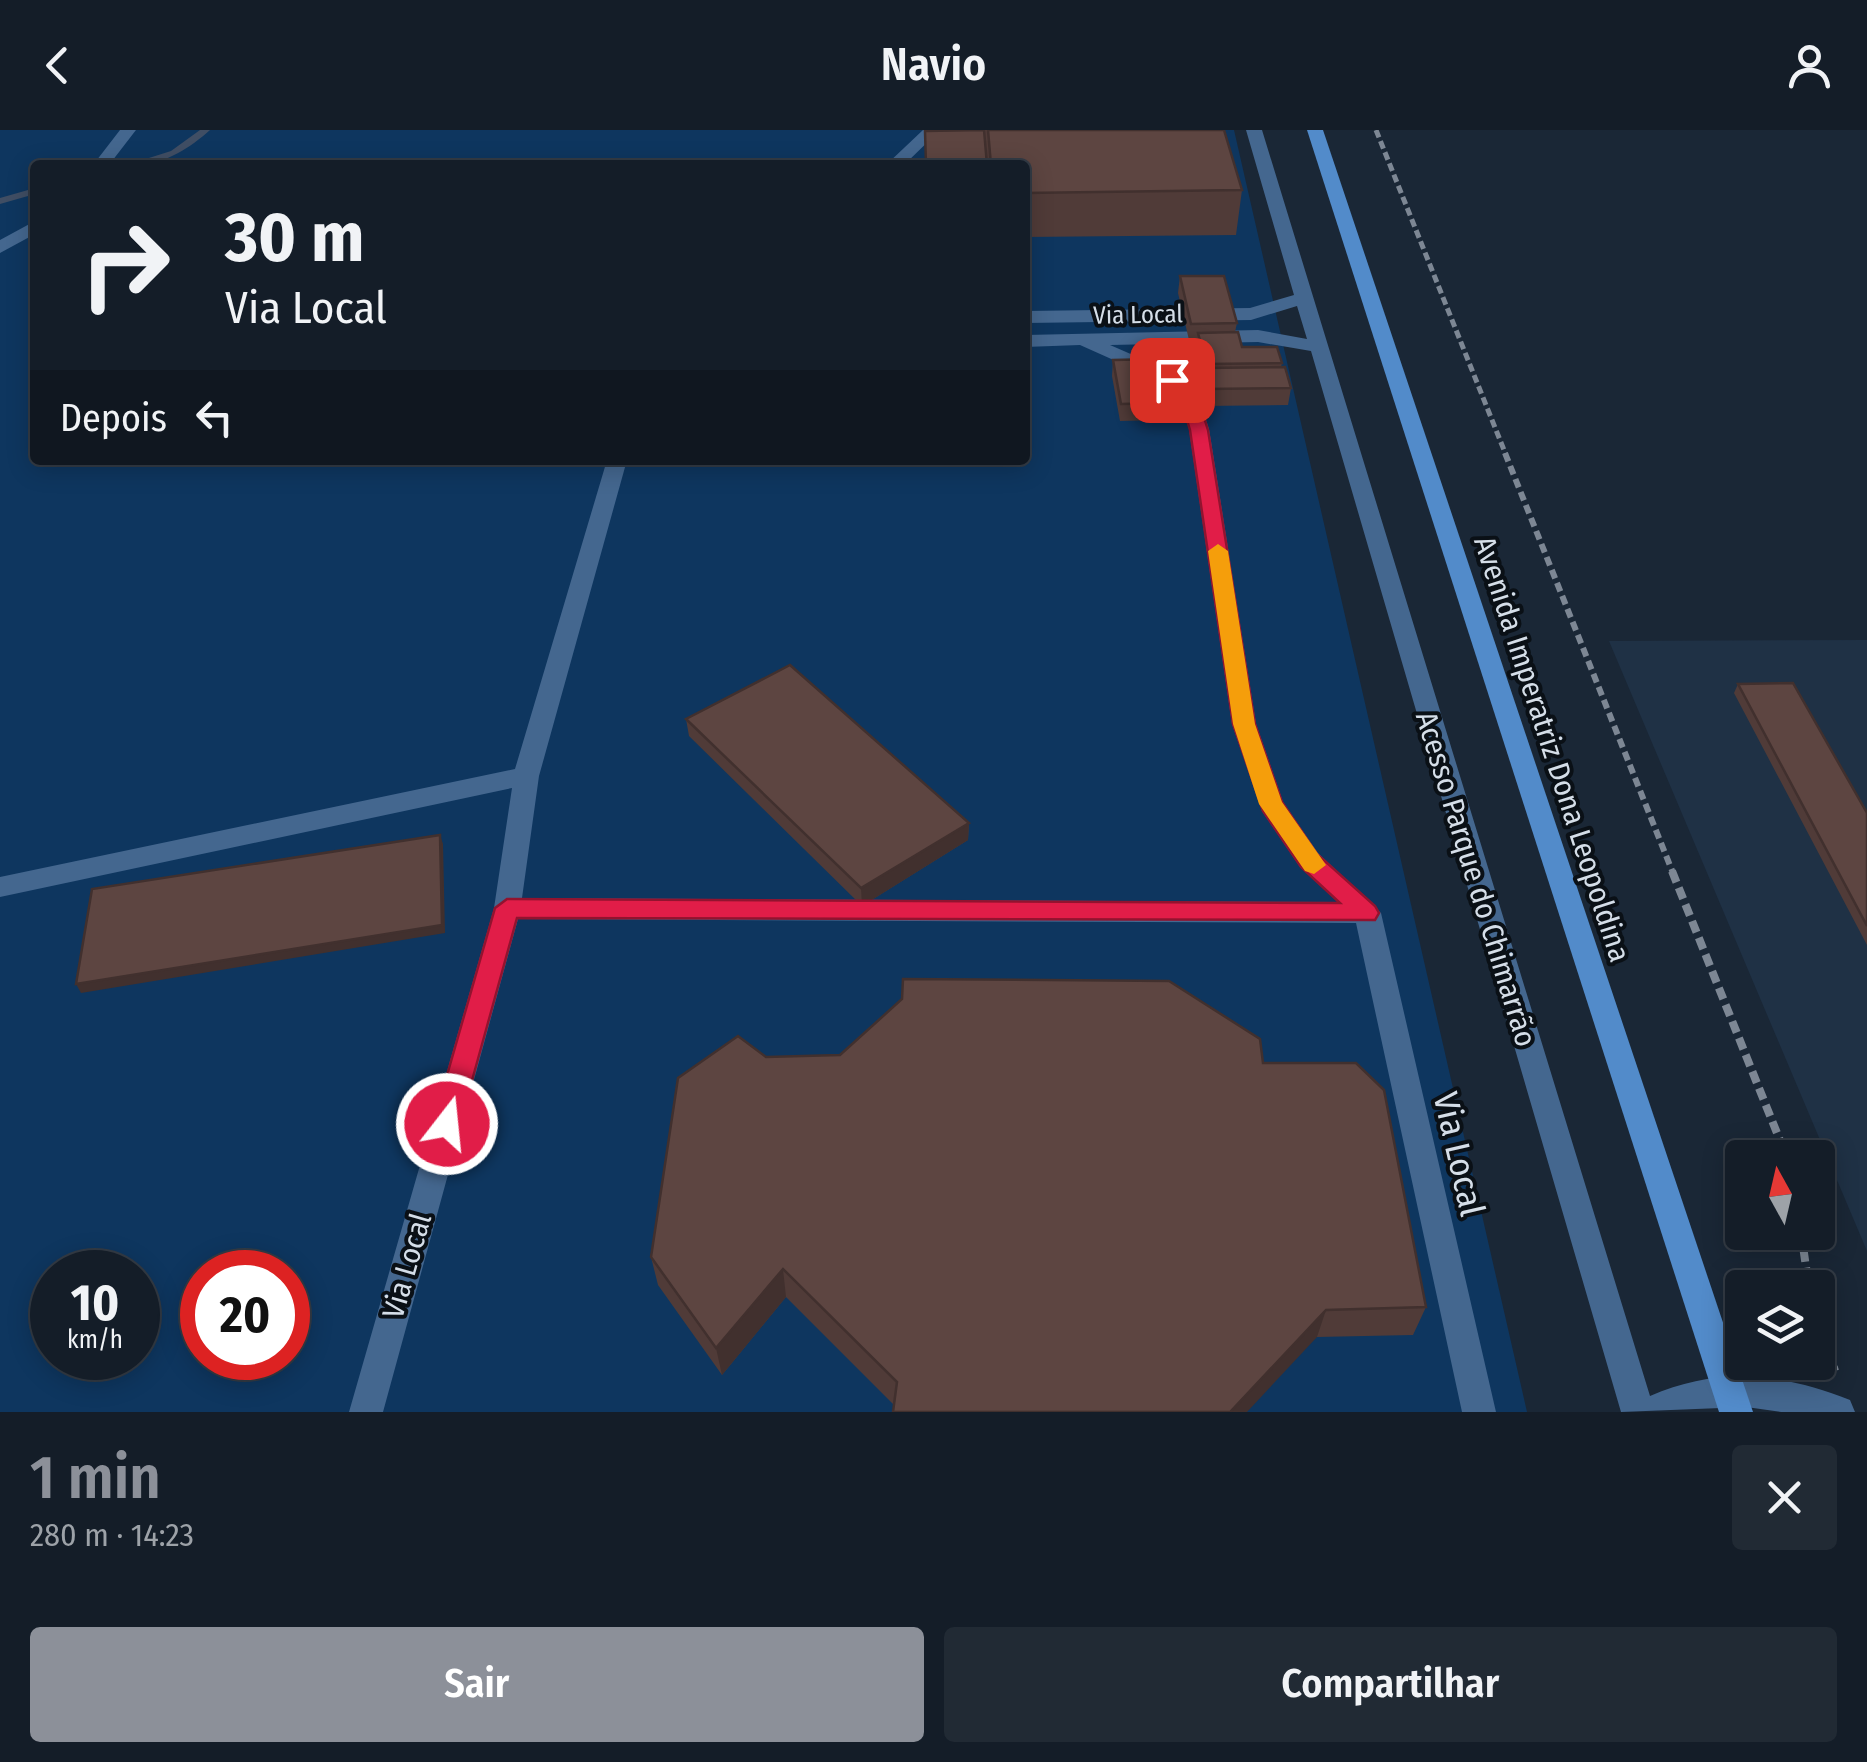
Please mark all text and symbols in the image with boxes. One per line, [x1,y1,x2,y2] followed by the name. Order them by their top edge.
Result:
[30,38,85,93] icon: back
[881,38,986,92] text: Navio
[1782,38,1837,93] icon: person
[225,196,364,280] text: 30 m
[60,200,190,330] icon: right
[225,281,387,335] text: Via Local
[1093,299,1184,331] street label: Via Local
[1130,338,1215,423] pin
[1145,353,1200,408] icon: arrive
[187,390,242,445] icon: left
[60,395,167,441] text: Depois
[1466,532,1638,966] street label: Avenida Imperatriz Dona Leopoldina
[1408,707,1544,1051] street label: Acesso Parque do Chimarrão
[395,1072,499,1176] position arrow
[1424,1088,1494,1220] street label: Via Local
[1725,1140,1835,1250] north arrow
[1725,1140,1835,1380] map controls
[375,1209,439,1323] street label: Via Local
[180,1250,310,1380] speed limit sign: 20
[1725,1270,1835,1380] button: layers
[71,1273,119,1333] text: 10
[67,1325,123,1355] text: km/h
[30,1442,161,1514] text: 1 min
[1732,1445,1837,1550] button: close
[30,1516,194,1554] text: 280 m · 14:23
[30,1627,924,1742] button: Sair
[944,1627,1837,1742] button: Compartilhar

